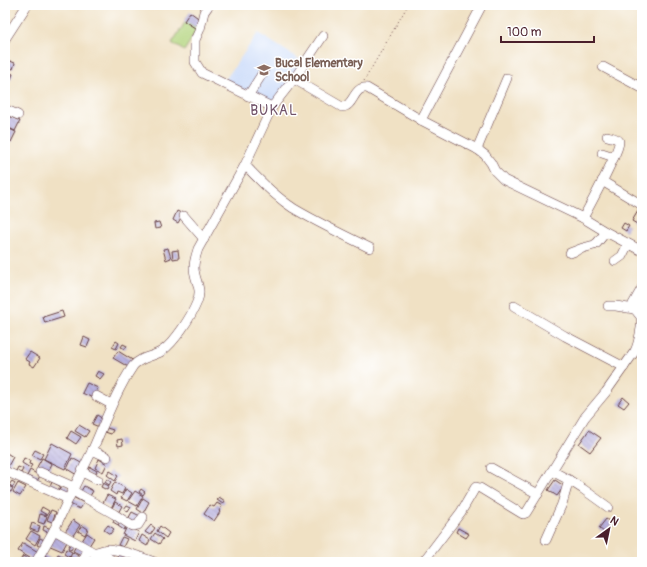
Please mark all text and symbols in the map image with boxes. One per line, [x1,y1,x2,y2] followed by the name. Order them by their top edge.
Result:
[501,18,594,44] scale bar
[507,25,542,40] text: 100 m
[275,56,364,85] place label: Bucal Elementary School
[256,62,272,78] school or university icon: Bucal Elementary School
[250,102,298,119] district label: BUKAL
[589,509,629,549] north arrow
[608,514,621,529] text: N

